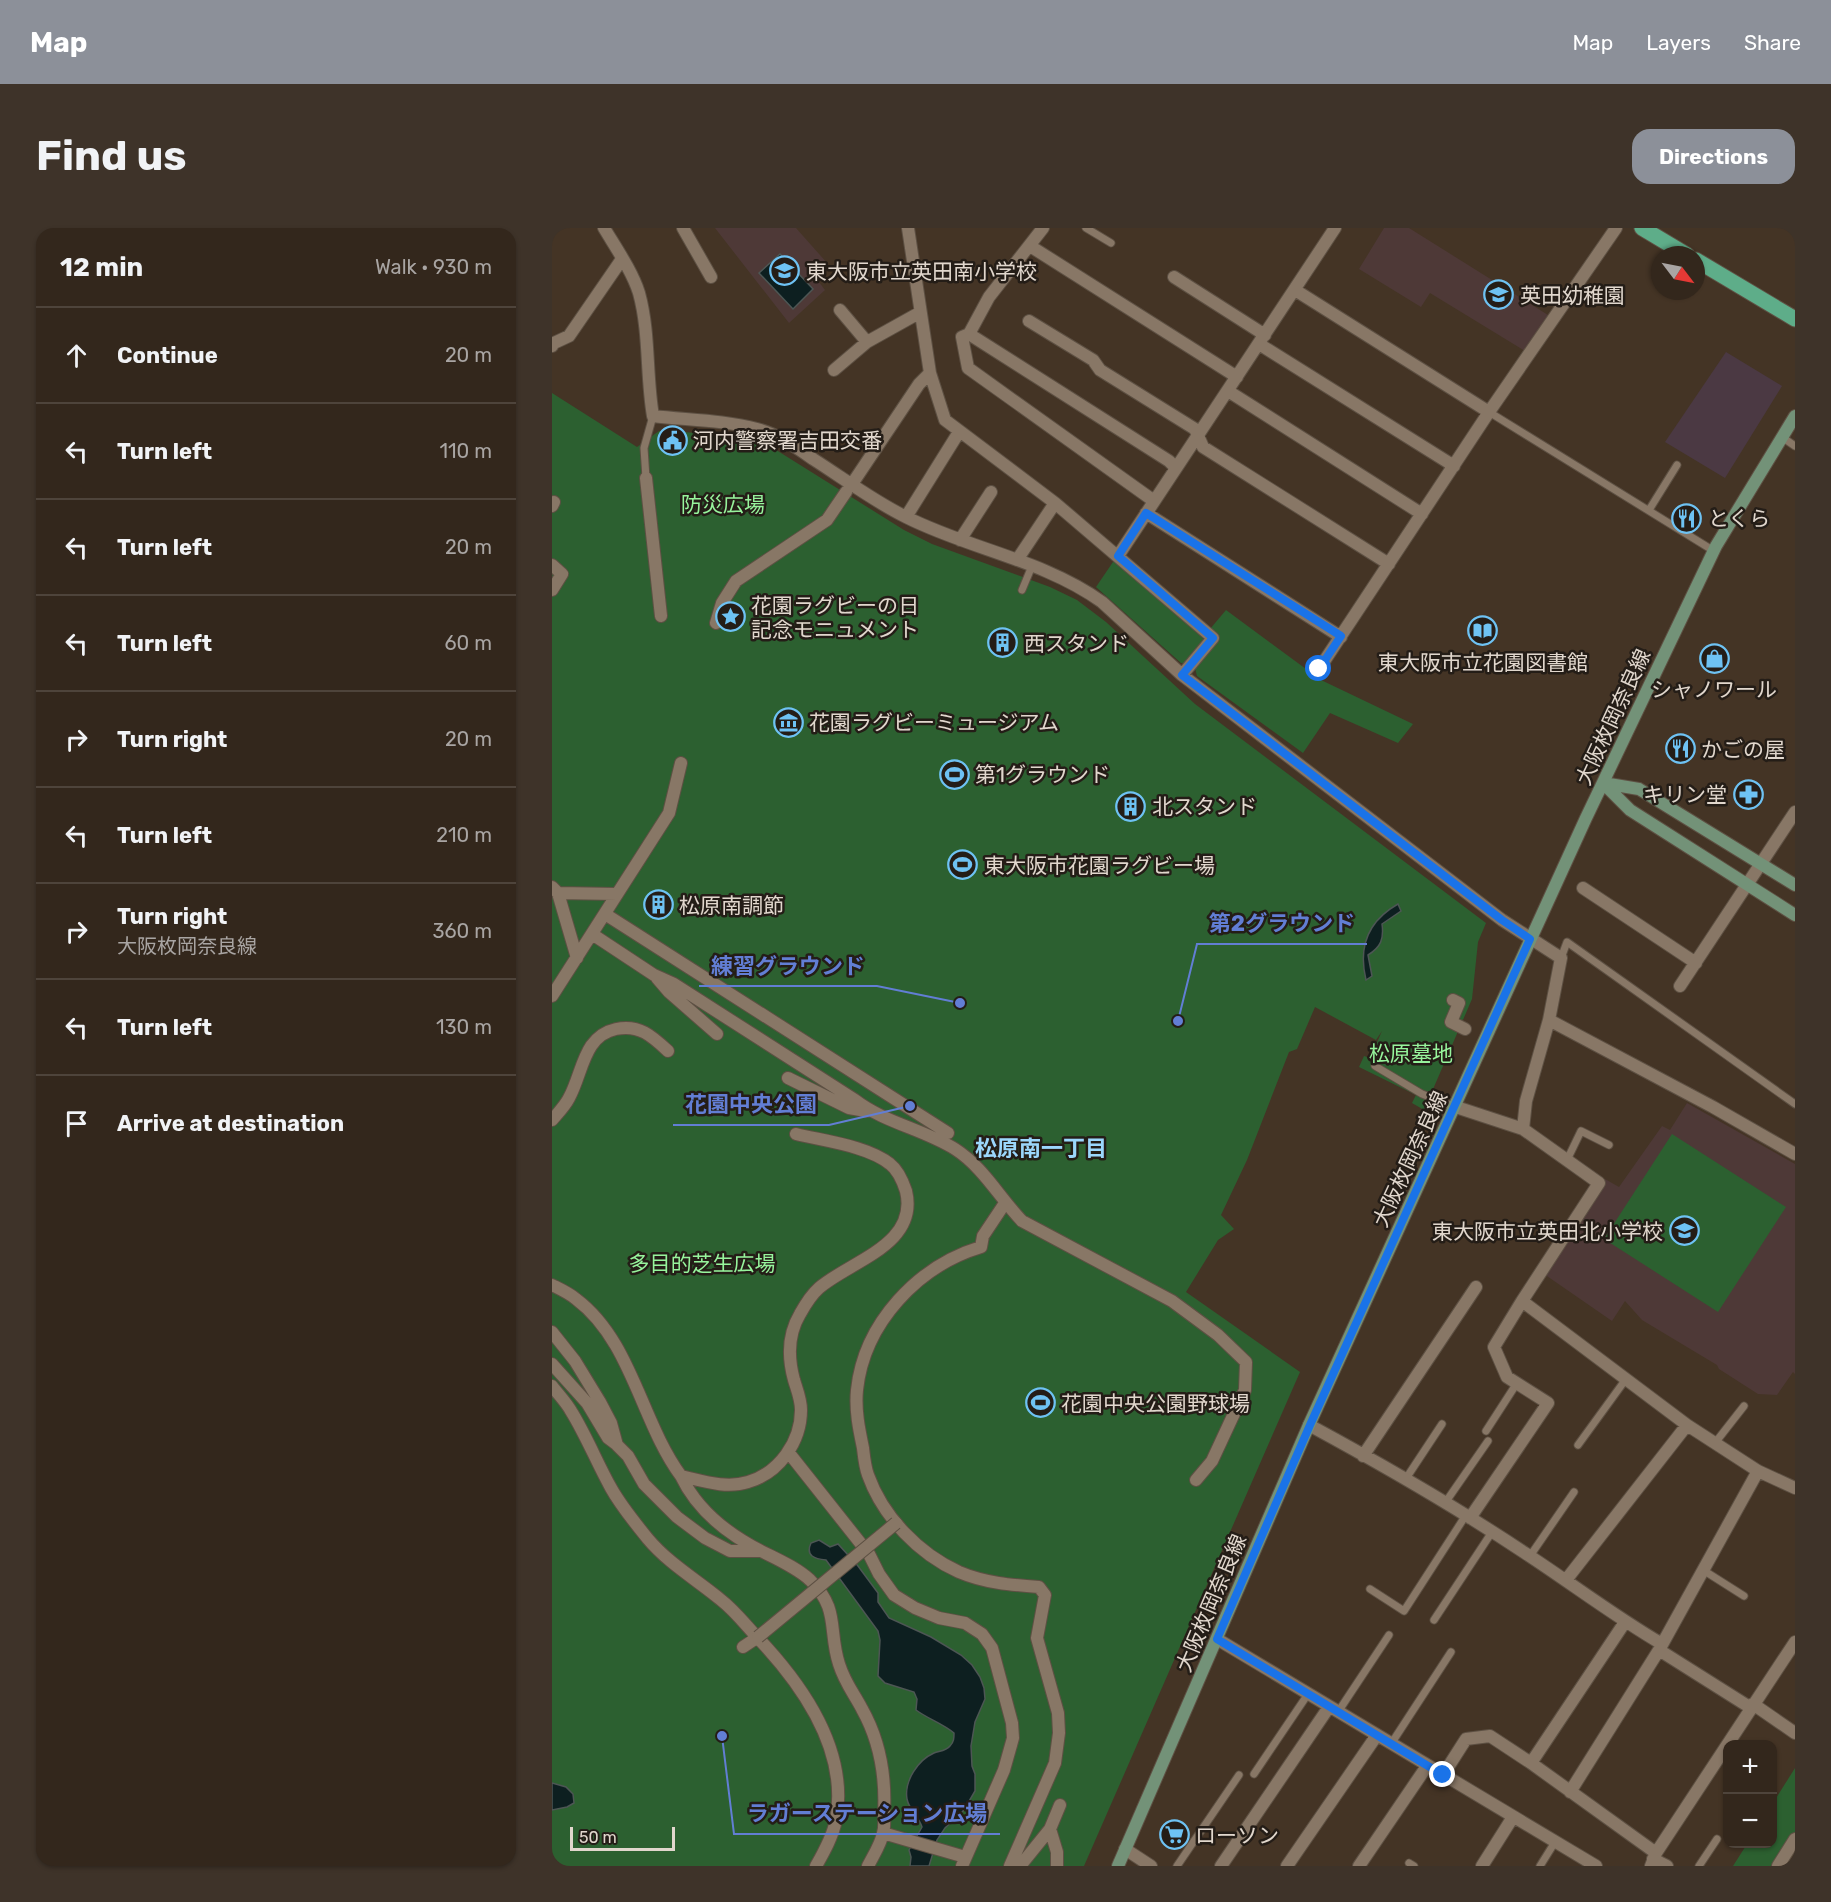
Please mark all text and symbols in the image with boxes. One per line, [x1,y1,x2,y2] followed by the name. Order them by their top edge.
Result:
[30,26,87,59] text: Map
[1572,30,1613,55] text: Map
[1646,30,1711,55] text: Layers
[1744,30,1801,55] text: Share
[1632,129,1795,184] button: Directions
[36,131,187,181] text: Find us
[1651,246,1705,300] north arrow
[60,252,143,283] text: 12 min
[375,255,492,279] text: Walk · 930 m
[769,255,801,287] school or university icon: 東大阪市立英田南小学校
[806,259,1037,284] place label: 東大阪市立英田南小学校
[1483,279,1515,311] school or university icon: 英田幼稚園
[1520,283,1625,308] place label: 英田幼稚園
[60,339,93,372] icon: ahead
[117,342,218,369] text: Continue
[445,343,492,367] text: 20 m
[656,424,688,456] public building icon: 河内警察署吉田交番
[693,428,882,453] place label: 河内警察署吉田交番
[60,435,93,468] icon: left
[117,438,212,465] text: Turn left
[440,439,492,463] text: 110 m
[681,492,765,517] park label: 防災広場
[1671,502,1703,534] restaurant icon: とくら
[1708,506,1770,531] place label: とくら
[60,531,93,564] icon: left
[117,534,212,561] text: Turn left
[445,535,492,559] text: 20 m
[751,593,919,642] place label: 花園ラグビーの日 記念モニュメント
[714,601,746,633] place icon: 花園ラグビーの日 記念モニュメント
[1467,615,1499,647] library icon: 東大阪市立花園図書館
[60,627,93,660] icon: left
[987,627,1019,659] building icon: 西スタンド
[117,630,212,657] text: Turn left
[445,631,492,655] text: 60 m
[1024,631,1129,656] place label: 西スタンド
[1698,642,1730,674] shop icon: シャノワール
[1571,645,1655,789] street label: 大阪枚岡奈良線
[1378,650,1588,675] place label: 東大阪市立花園図書館
[1305,655,1331,681] route start
[1651,677,1777,702] place label: シャノワール
[772,706,804,738] museum icon: 花園ラグビーミュージアム
[809,710,1059,735] place label: 花園ラグビーミュージアム
[60,723,93,756] icon: right
[117,726,227,753] text: Turn right
[445,727,492,751] text: 20 m
[1664,733,1696,765] restaurant icon: かごの屋
[1701,737,1785,762] place label: かごの屋
[938,758,970,790] sports icon: 第1グラウンド
[975,762,1110,787] place label: 第1グラウンド
[1732,778,1764,810] pharmacy icon: キリン堂
[1643,782,1727,807] place label: キリン堂
[1115,790,1147,822] building icon: 北スタンド
[1152,794,1257,819] place label: 北スタンド
[60,819,93,852] icon: left
[117,822,212,849] text: Turn left
[436,823,492,847] text: 210 m
[947,849,979,881] sports icon: 東大阪市花園ラグビー場
[984,853,1215,878] place label: 東大阪市花園ラグビー場
[642,889,674,921] building icon: 松原南調節
[679,893,784,918] place label: 松原南調節
[117,903,227,930] text: Turn right
[1197,904,1367,944] callout: 第2グラウンド
[1209,910,1355,937] text: 第2グラウンド
[60,915,93,948] icon: right
[433,919,492,943] text: 360 m
[117,934,257,958] text: 大阪枚岡奈良線
[699,946,877,986] callout: 練習グラウンド
[711,953,865,980] text: 練習グラウンド
[60,1011,93,1044] icon: left
[117,1014,212,1041] text: Turn left
[436,1015,492,1039] text: 130 m
[1369,1041,1453,1066] park label: 松原墓地
[673,1085,829,1125] callout: 花園中央公園
[1368,1087,1452,1231] street label: 大阪枚岡奈良線
[685,1091,817,1118] text: 花園中央公園
[60,1107,93,1140] icon: arrive
[117,1110,344,1137] text: Arrive at destination
[975,1135,1107,1162] district label: 松原南一丁目
[1668,1215,1700,1247] school or university icon: 東大阪市立英田北小学校
[1432,1219,1663,1244] place label: 東大阪市立英田北小学校
[629,1251,776,1276] park label: 多目的芝生広場
[1024,1387,1056,1419] sports icon: 花園中央公園野球場
[1061,1391,1250,1416] place label: 花園中央公園野球場
[1171,1530,1251,1676] street label: 大阪枚岡奈良線
[1723,1740,1777,1848] map controls
[1723,1740,1777,1794] button: +
[1429,1761,1455,1787] route end
[734,1794,1000,1834] callout: ラガーステーション広場
[1723,1794,1777,1848] button: −
[747,1800,987,1827] text: ラガーステーション広場
[1158,1819,1190,1851] supermarket icon: ローソン
[1195,1823,1279,1848] place label: ローソン
[570,1824,675,1852] scale bar
[579,1828,617,1847] text: 50 m

